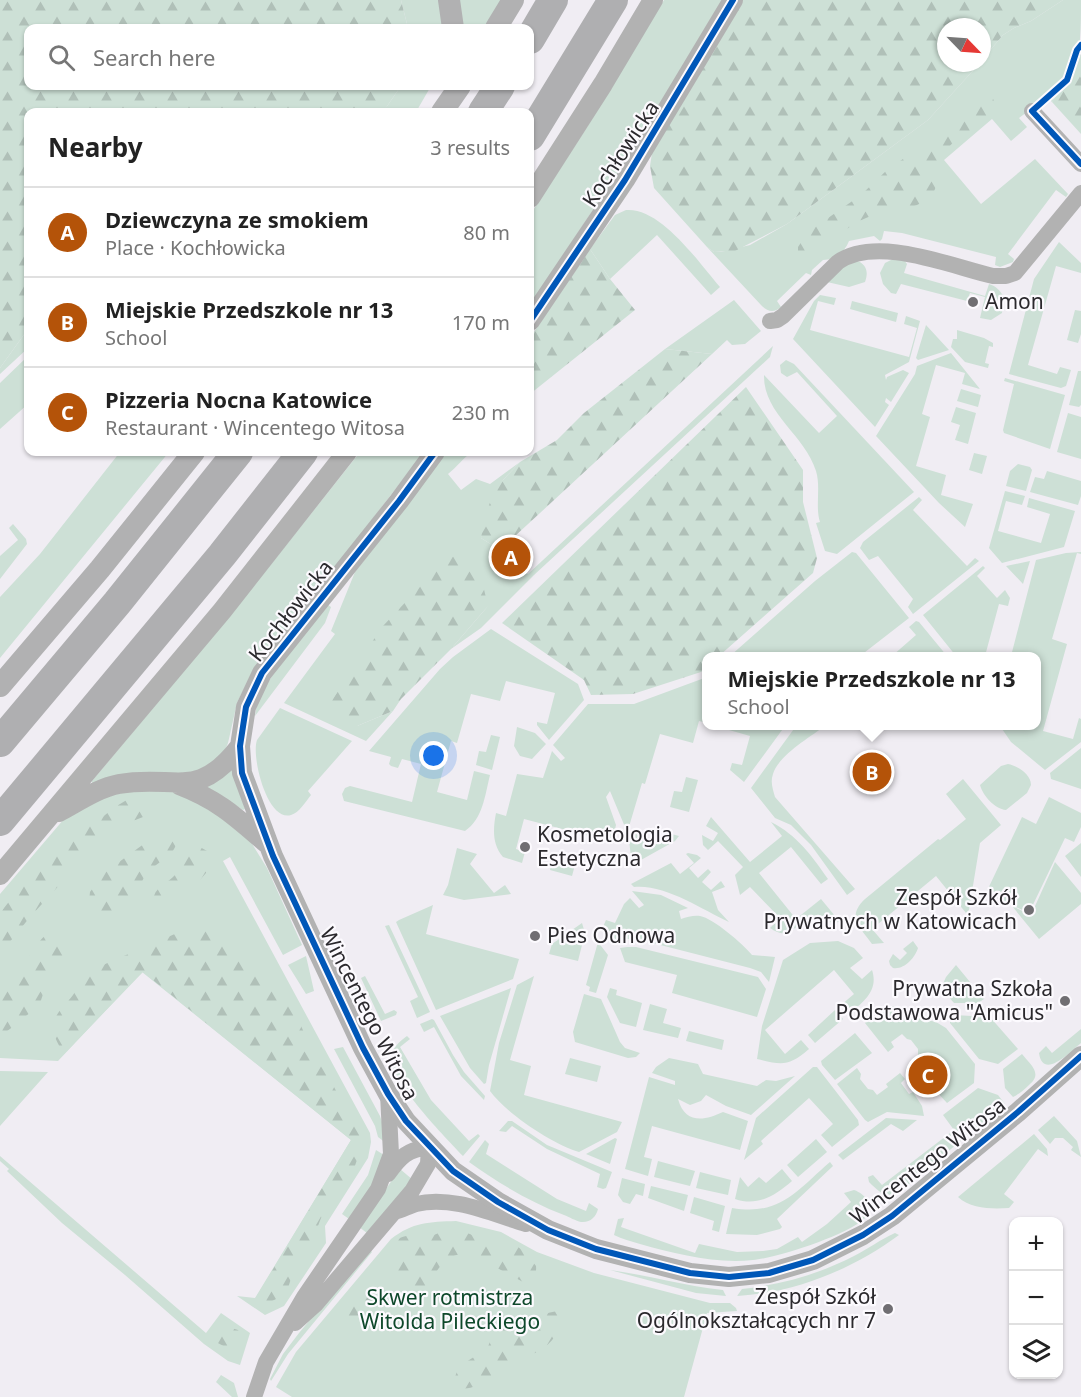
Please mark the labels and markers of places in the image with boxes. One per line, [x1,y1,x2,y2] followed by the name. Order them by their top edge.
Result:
[985,287,1044,315] place label: Amon
[966,295,980,309] marker: Amon
[492,534,530,580] pin: A
[852,750,892,794] pin: B
[537,820,673,872] place label: Kosmetologia Estetyczna
[518,840,532,854] marker: Kosmetologia Estetyczna
[763,883,1018,935] place label: Zespół Szkół Prywatnych w Katowicach
[1022,903,1036,917] marker: Zespół Szkół Prywatnych w Katowicach
[547,921,675,949] place label: Pies Odnowa
[528,929,542,943] marker: Pies Odnowa
[835,974,1053,1026] place label: Prywatna Szkoła Podstawowa "Amicus"
[1058,994,1072,1008] marker: Prywatna Szkoła Podstawowa "Amicus"
[908,1052,948,1098] pin: C
[637,1282,877,1334] place label: Zespół Szkół Ogólnokształcących nr 7
[881,1302,895,1316] marker: Zespół Szkół Ogólnokształcących nr 7

